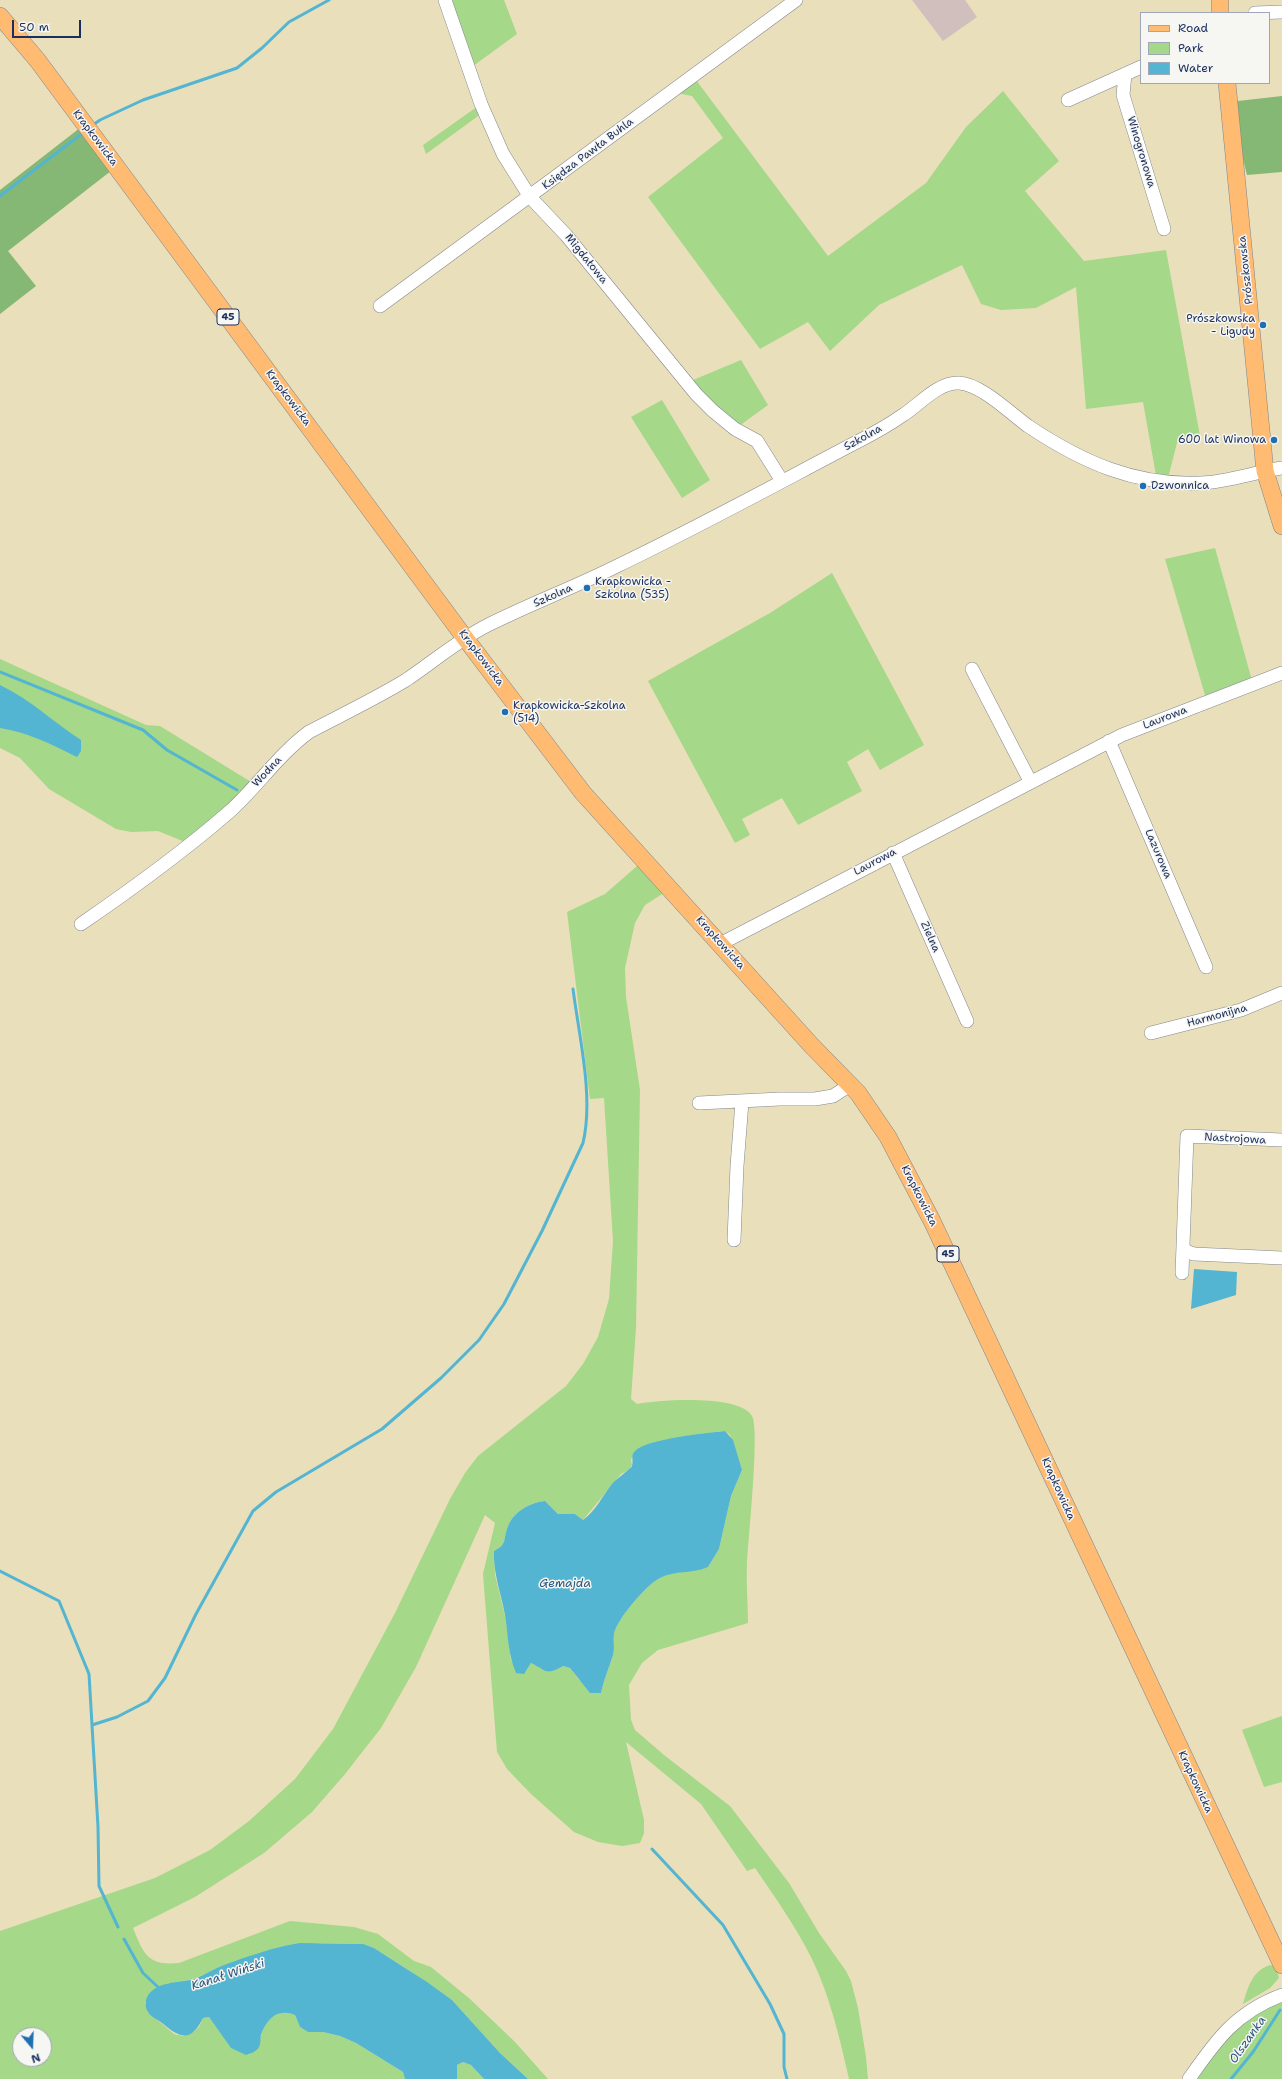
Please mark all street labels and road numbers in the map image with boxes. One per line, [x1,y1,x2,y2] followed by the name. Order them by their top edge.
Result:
[70,107,120,169] street label: Krapkowicka
[540,115,636,193] street label: Księdza Pawła Buhla
[1124,115,1158,189] street label: Winogronowa
[562,231,610,287] street label: Migdałowa
[1236,235,1256,305] street label: Prószkowska
[217,309,239,325] road number: 45
[263,367,313,429] street label: Krapkowicka
[842,422,884,454] street label: Szkolna
[531,582,575,610] street label: Szkolna
[456,627,506,689] street label: Krapkowicka
[1141,704,1189,732] street label: Laurowa
[249,754,285,790] street label: Wodna
[1142,827,1174,881] street label: Lazurowa
[851,845,899,879] street label: Laurowa
[693,914,747,972] street label: Krapkowicka
[917,919,943,955] street label: Zielna
[1186,1002,1248,1030] street label: Harmonijna
[1204,1131,1266,1147] street label: Nastrojowa
[898,1163,940,1229] street label: Krapkowicka
[937,1246,959,1262] road number: 45
[1038,1456,1078,1522] street label: Krapkowicka
[1175,1749,1215,1815] street label: Krapkowicka

